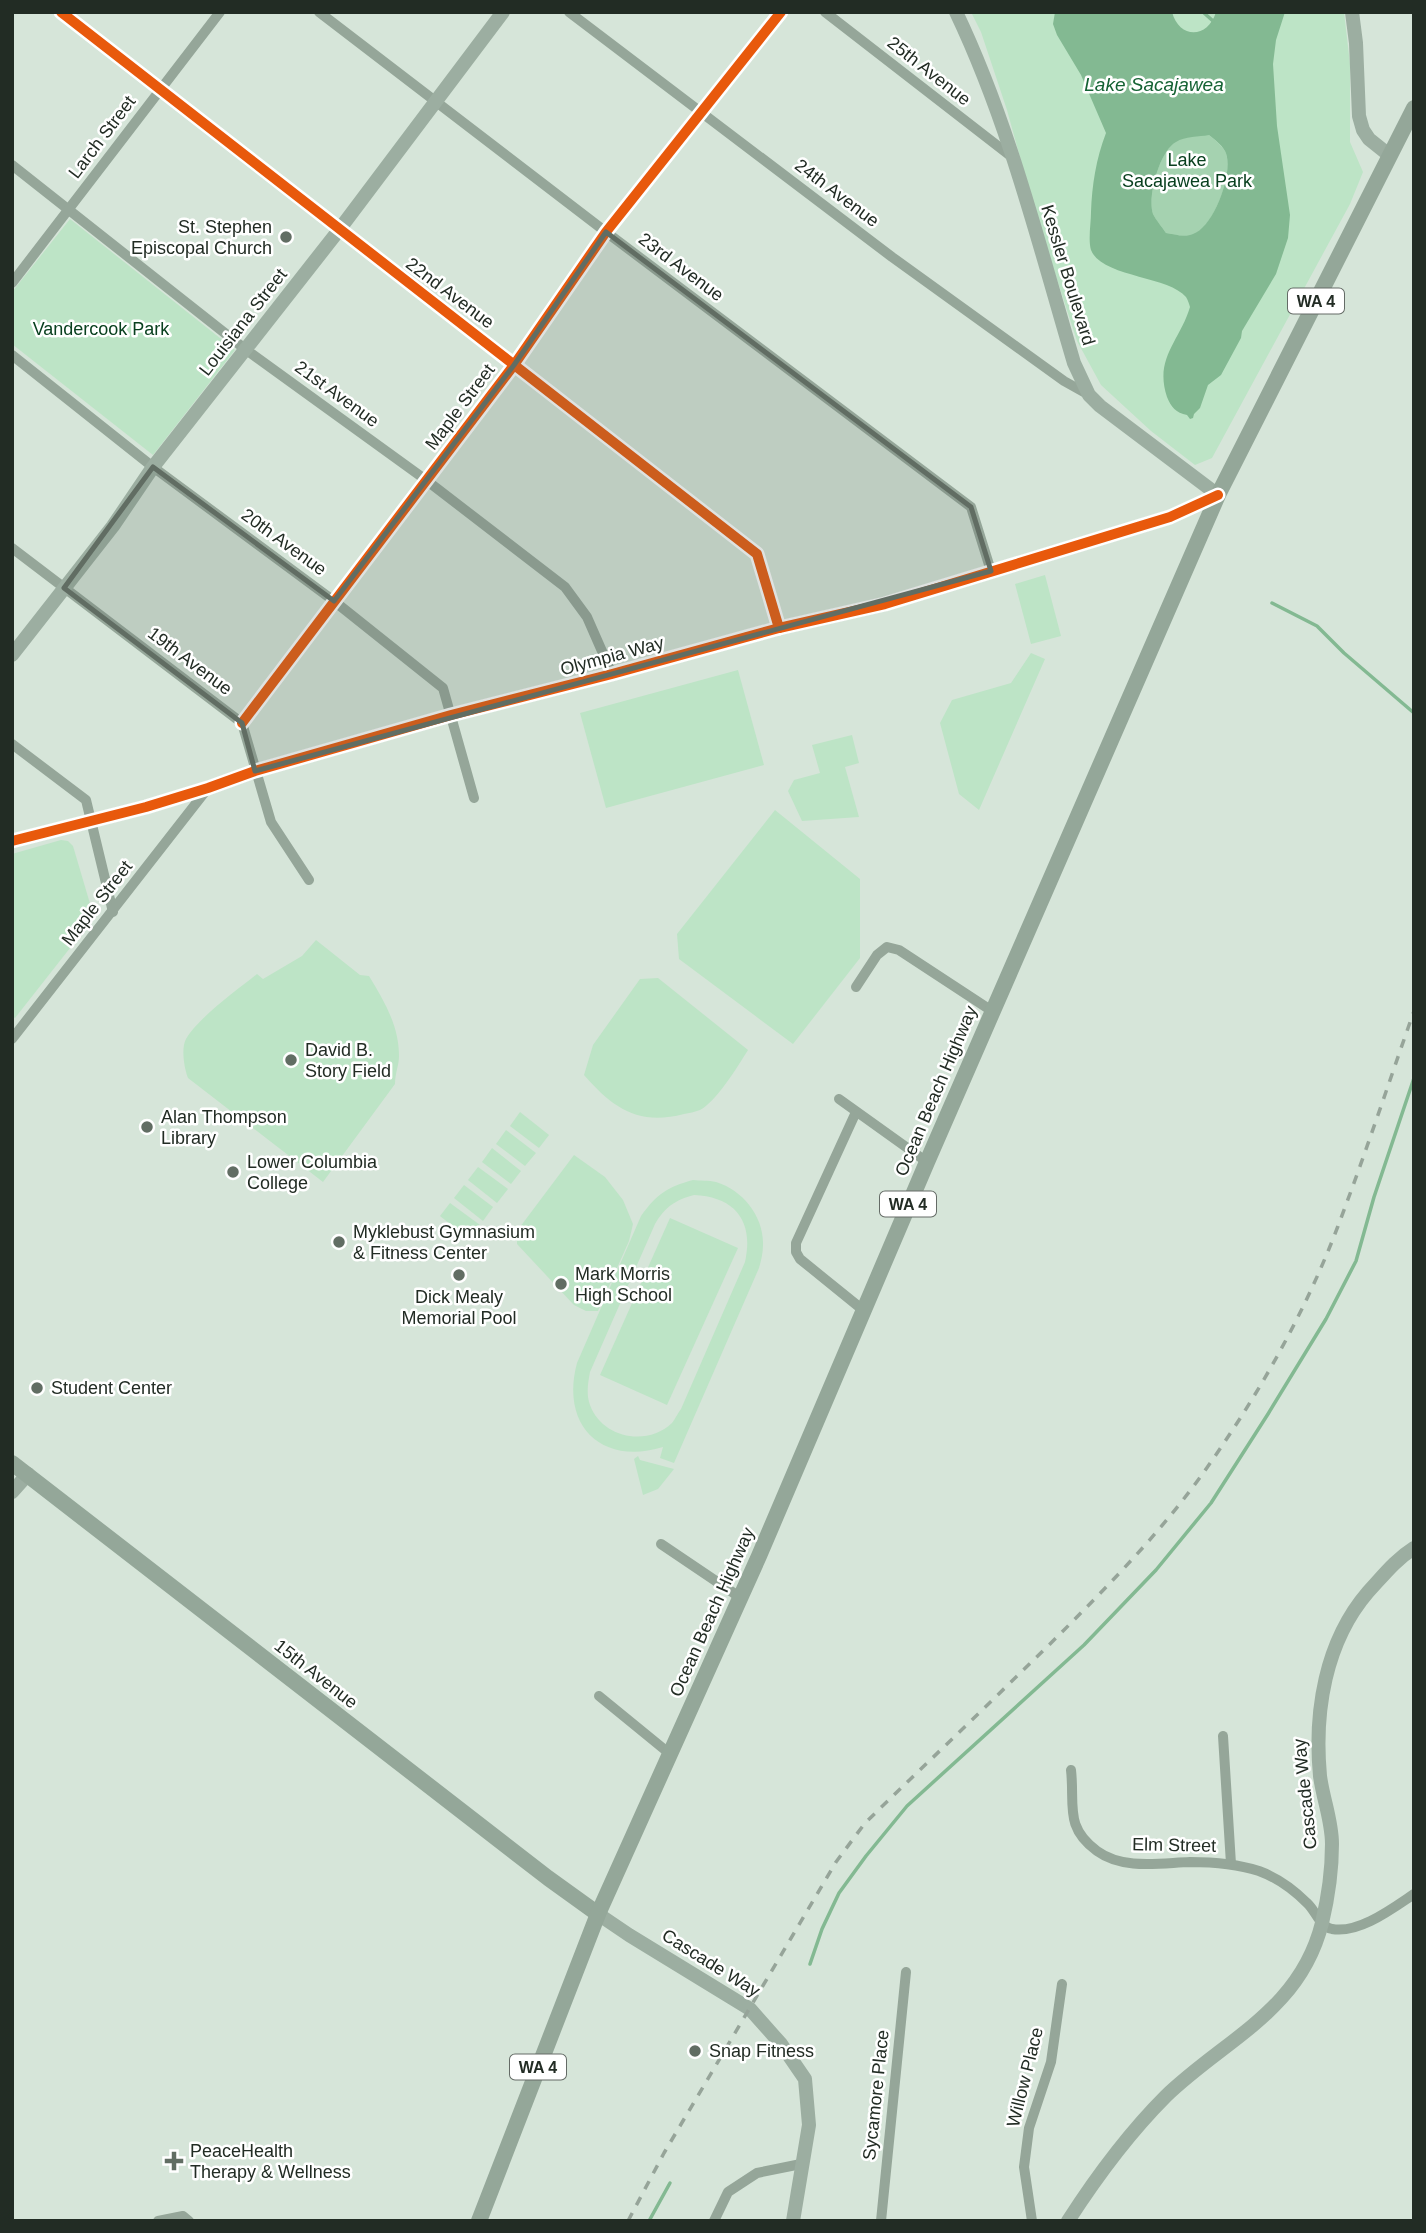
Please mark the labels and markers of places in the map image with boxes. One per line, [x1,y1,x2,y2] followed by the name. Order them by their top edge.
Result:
[131,217,272,258] place label: St. Stephen Episcopal Church
[278,229,294,245] marker: St. Stephen Episcopal Church
[305,1040,391,1081] place label: David B. Story Field
[283,1052,299,1068] marker: David B. Story Field
[161,1107,287,1148] place label: Alan Thompson Library
[139,1119,155,1135] marker: Alan Thompson Library
[247,1152,378,1193] place label: Lower Columbia College
[225,1164,241,1180] marker: Lower Columbia College
[353,1222,535,1263] place label: Myklebust Gymnasium & Fitness Center
[331,1234,347,1250] marker: Myklebust Gymnasium & Fitness Center
[575,1264,672,1305] place label: Mark Morris High School
[451,1267,467,1283] marker: Dick Mealy Memorial Pool
[553,1276,569,1292] marker: Mark Morris High School
[401,1287,517,1328] place label: Dick Mealy Memorial Pool
[51,1378,172,1398] place label: Student Center
[29,1380,45,1396] marker: Student Center
[709,2041,814,2061] place label: Snap Fitness
[687,2043,703,2059] marker: Snap Fitness
[190,2141,351,2182] place label: PeaceHealth Therapy & Wellness
[164,2151,184,2171] marker: PeaceHealth Therapy & Wellness

